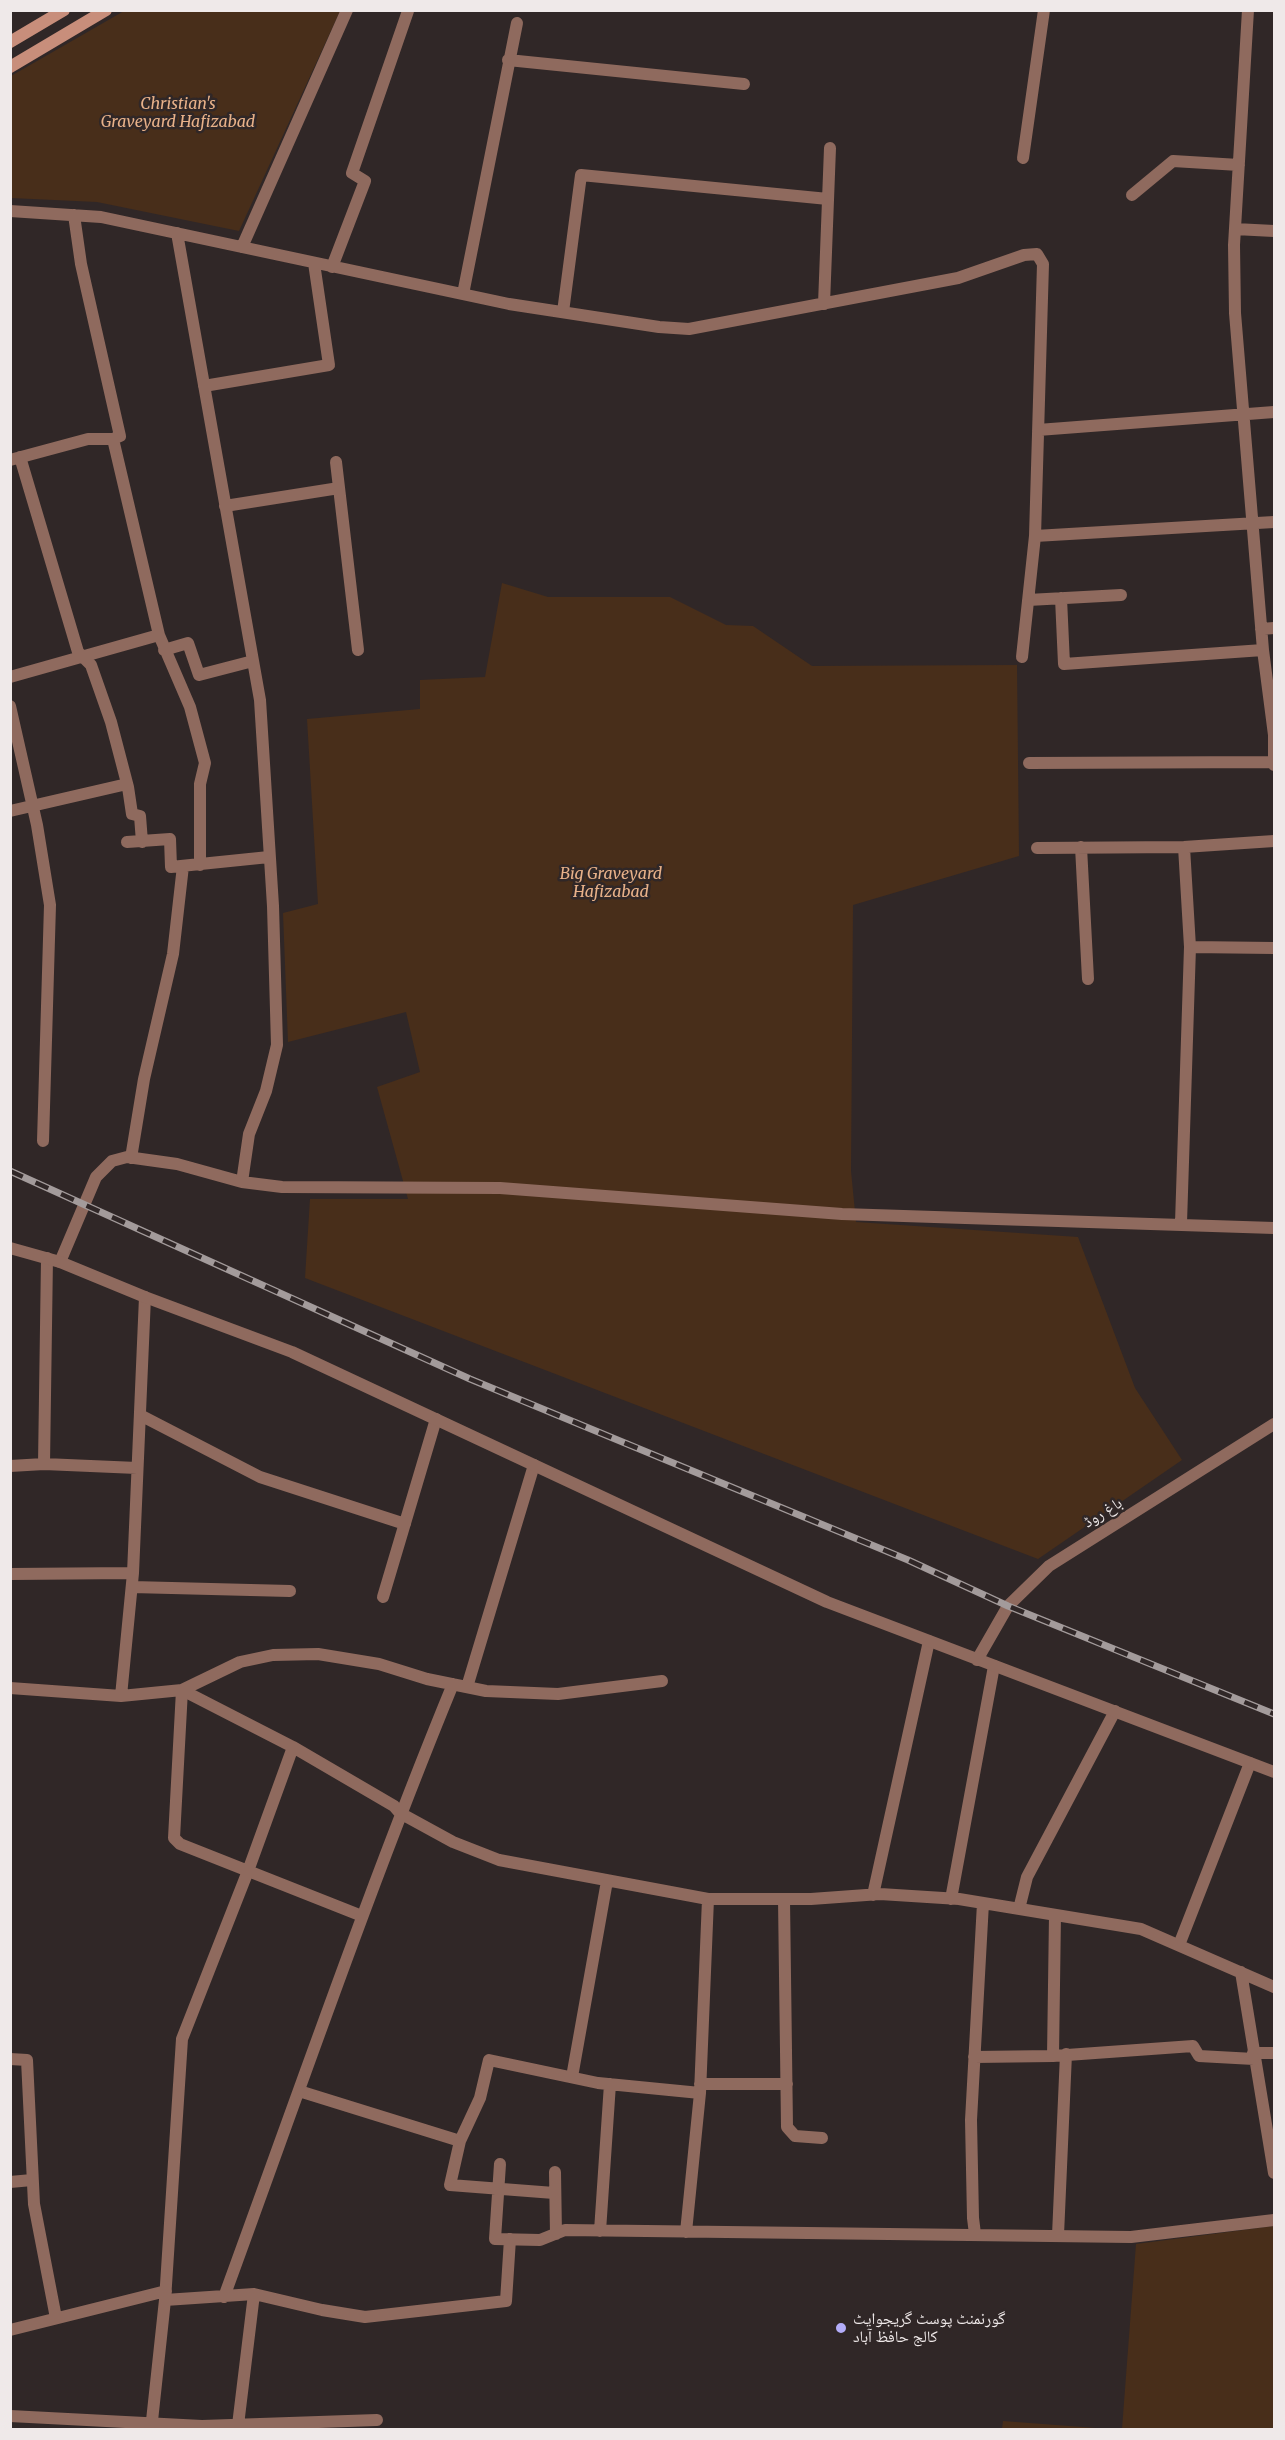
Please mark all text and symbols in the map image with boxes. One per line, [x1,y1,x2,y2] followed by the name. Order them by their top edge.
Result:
[101,94,255,132] park label: Christian's Graveyard Hafizabad
[560,864,662,902] park label: Big Graveyard Hafizabad
[1080,1494,1126,1532] street label: باغ روڈ
[853,2309,1005,2347] place label: گورنمنٹ پوسٹ گریجوایٹ کالج حافظ آباد
[834,2321,848,2335] marker: گورنمنٹ پوسٹ گریجوایٹ کالج حافظ آباد

